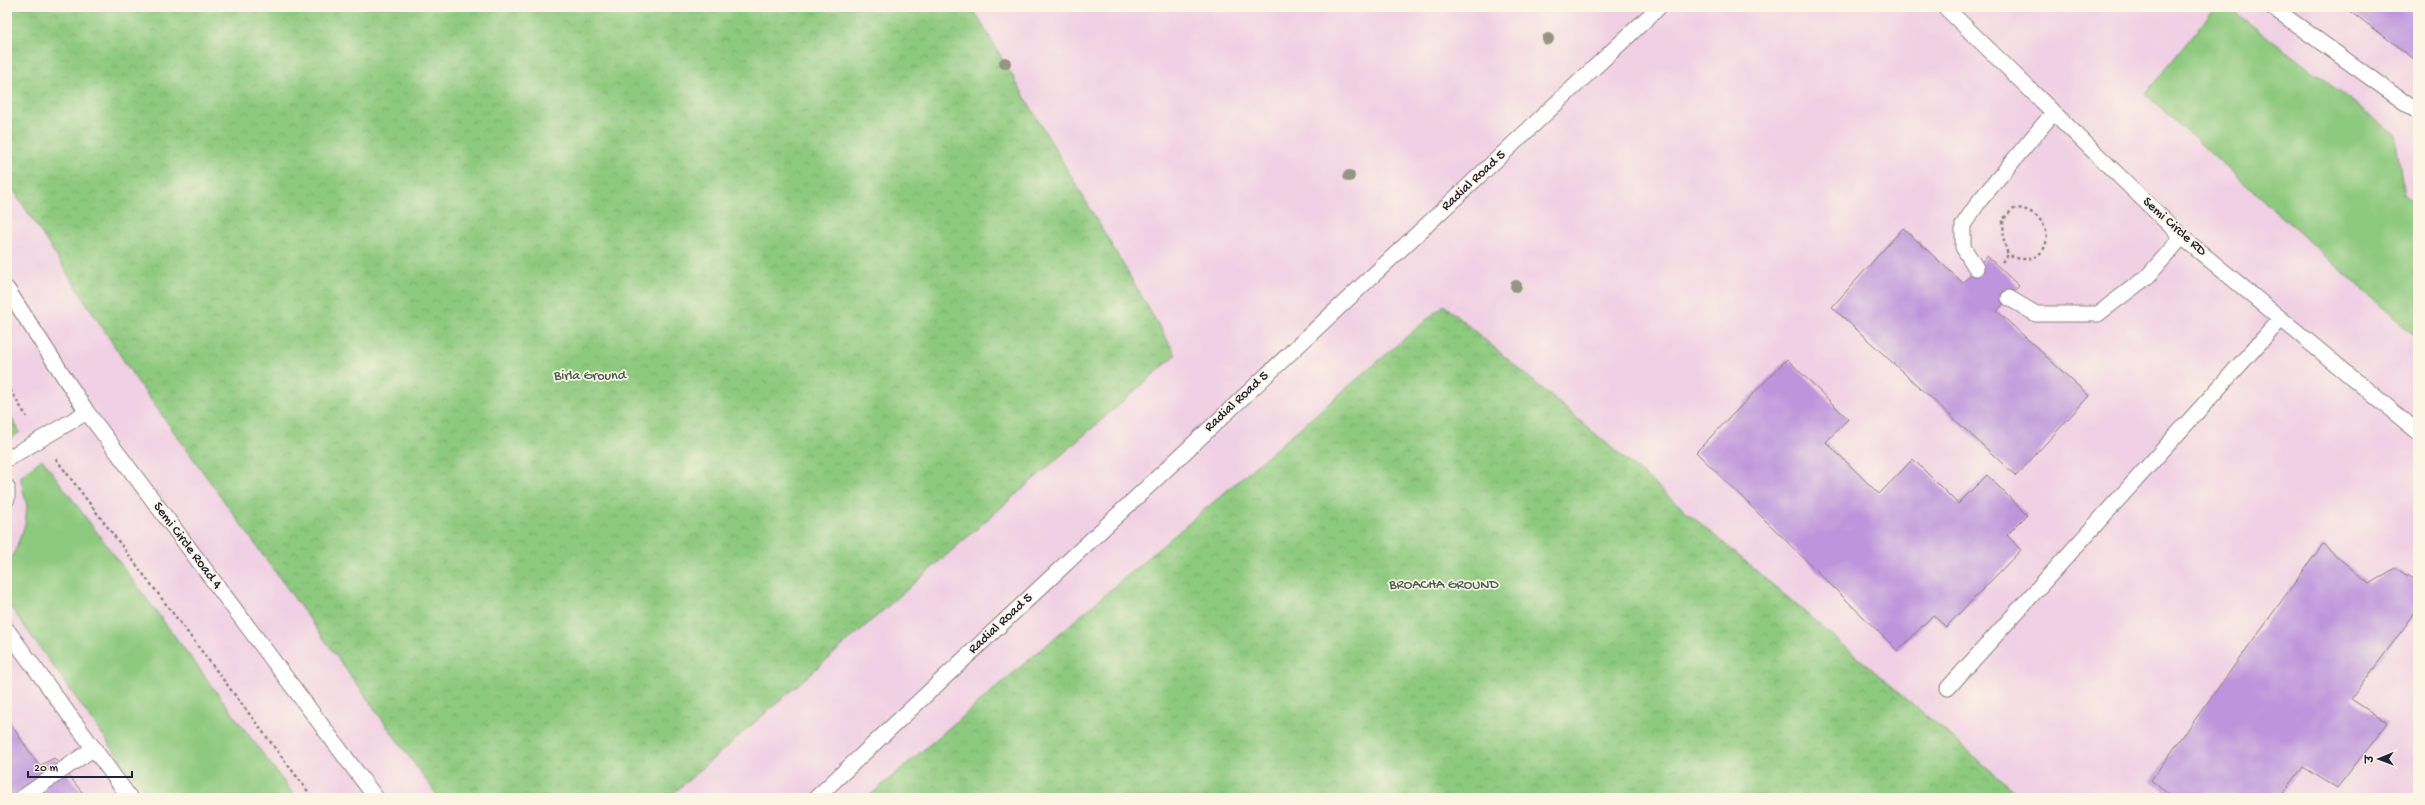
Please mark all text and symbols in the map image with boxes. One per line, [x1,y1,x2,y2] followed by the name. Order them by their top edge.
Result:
[1438,147,1510,215] street label: Radial Road 5
[2138,194,2210,261] street label: Semi Circle RD
[553,368,628,385] park label: Birla Ground
[1201,368,1273,436] street label: Radial Road 5
[149,499,225,593] street label: Semi Circle Road 4
[1388,577,1500,594] park label: BROACHA GROUND
[965,590,1037,658] street label: Radial Road 5
[2359,739,2399,779] north arrow
[28,753,132,779] scale bar
[2364,754,2377,764] text: उ
[34,762,59,776] text: 20 m

